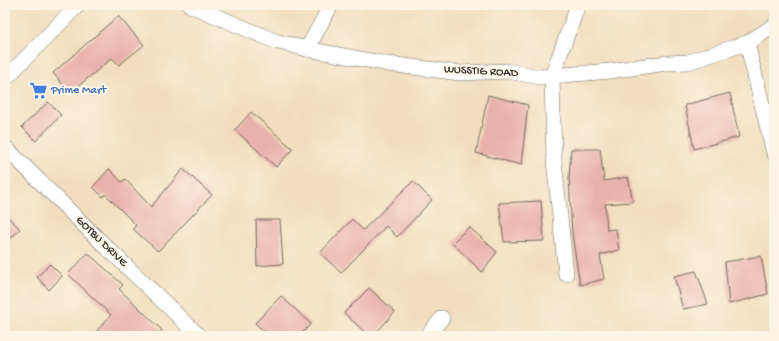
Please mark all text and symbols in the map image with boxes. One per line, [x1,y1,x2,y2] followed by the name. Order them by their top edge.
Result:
[443,63,519,81] street label: WUSSTIG ROAD
[28,81,48,101] supermarket icon: Prime Mart
[50,84,107,98] place label: Prime Mart
[72,214,130,270] street label: GOTBU DRIVE

